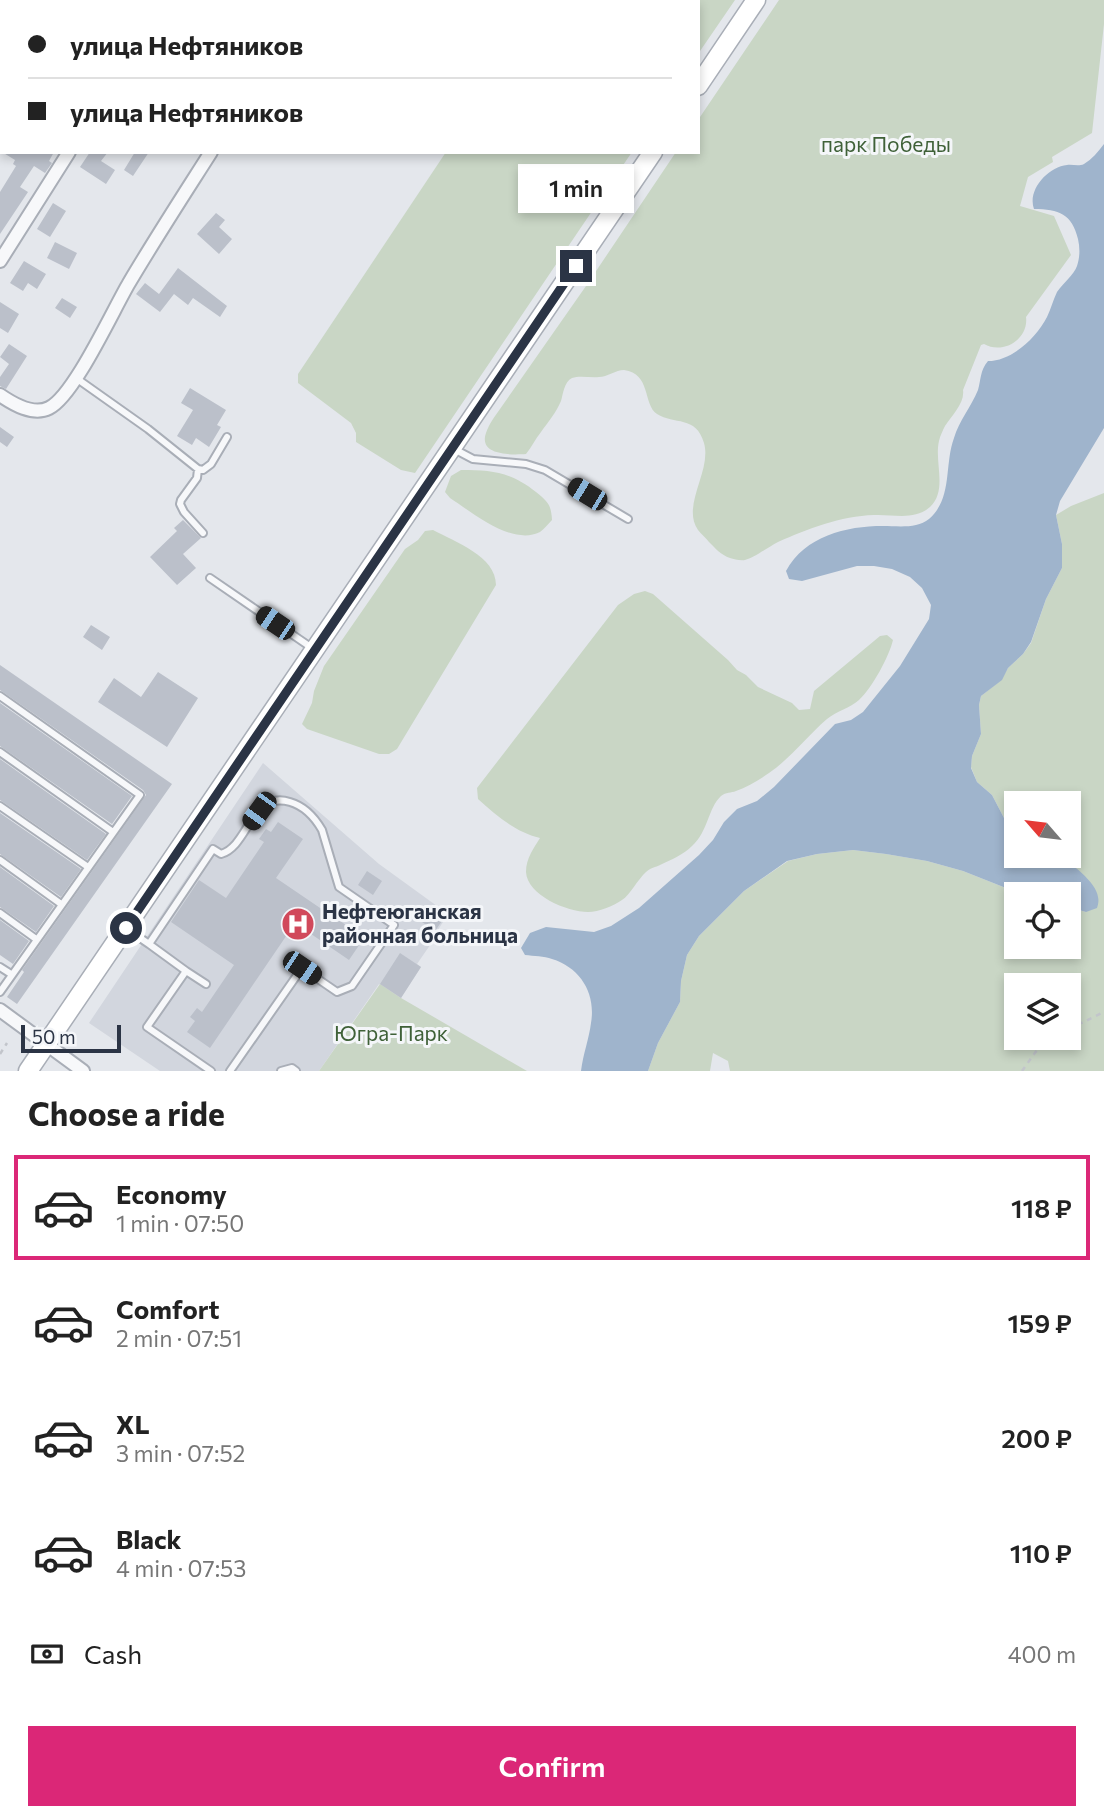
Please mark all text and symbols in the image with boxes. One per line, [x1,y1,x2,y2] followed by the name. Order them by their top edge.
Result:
[70,29,303,60] text: улица Нефтяников
[70,96,303,127] text: улица Нефтяников
[821,131,951,156] park label: парк Победы
[518,164,634,214] callout: 1 min
[549,174,603,202] text: 1 min
[560,250,592,282] route end
[564,474,611,514] car
[252,603,299,643] car
[239,788,280,834] car
[1004,791,1082,868] north arrow
[1004,791,1081,1050] map controls
[1004,882,1081,959] button: locate
[322,898,518,947] place label: Нефтеюганская районная больница
[279,905,317,943] hospital icon: Нефтеюганская районная больница
[110,912,142,944] route start
[279,948,326,988] car
[1004,973,1081,1050] button: layers
[334,1020,448,1045] park label: Югра-Парк
[21,1022,121,1054] scale bar
[32,1025,76,1048] text: 50 m
[28,1093,225,1133] text: Choose a ride
[32,1176,95,1239] icon: car
[116,1178,227,1209] text: Economy
[1011,1192,1072,1223] text: 118 ₽
[116,1209,244,1237] text: 1 min · 07:50
[32,1291,95,1354] icon: car
[116,1293,219,1324] text: Comfort
[1008,1307,1072,1338] text: 159 ₽
[116,1324,242,1352] text: 2 min · 07:51
[32,1406,95,1469] icon: car
[116,1408,150,1439] text: XL
[1001,1422,1072,1453] text: 200 ₽
[116,1439,245,1467] text: 3 min · 07:52
[32,1521,95,1584] icon: car
[116,1523,182,1554] text: Black
[1010,1537,1072,1568] text: 110 ₽
[116,1554,246,1582] text: 4 min · 07:53
[28,1635,66,1673] icon: cash
[84,1638,142,1669] text: Cash
[1008,1640,1076,1668] text: 400 m
[28,1726,1076,1806] button: Confirm

